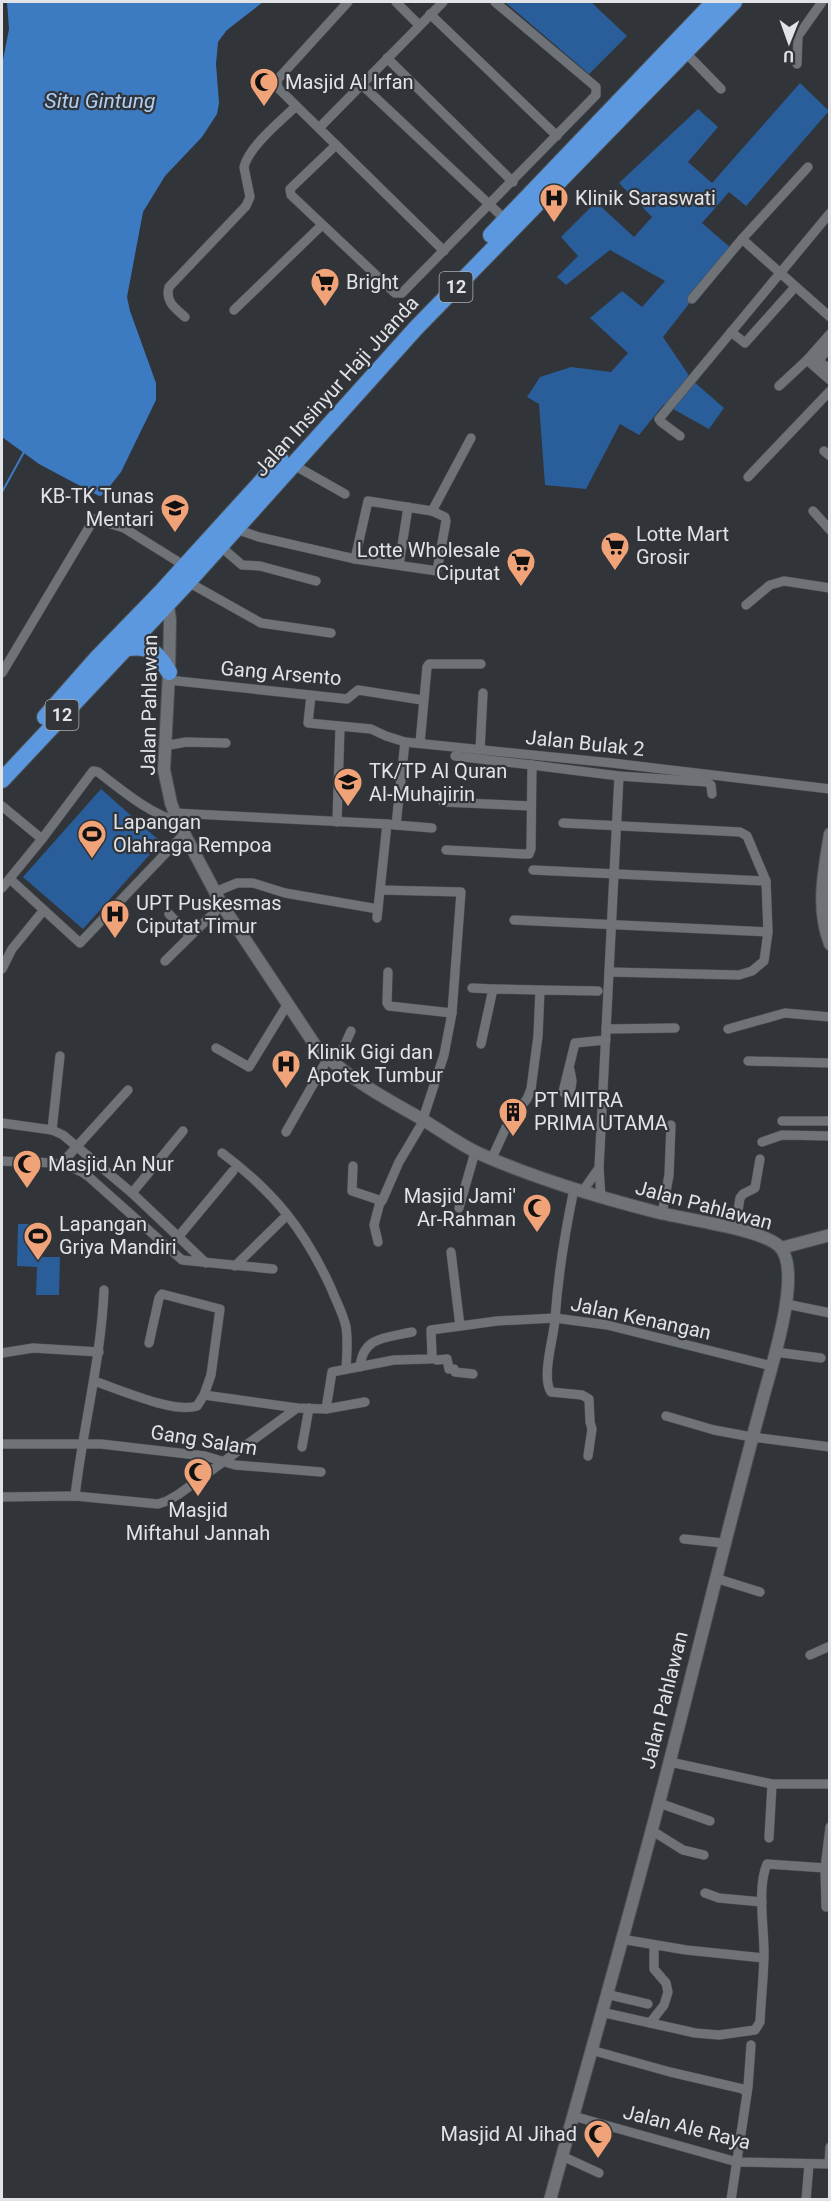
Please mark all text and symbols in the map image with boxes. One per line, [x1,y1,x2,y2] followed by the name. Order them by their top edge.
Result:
[759,12,819,72] north arrow
[783,47,794,66] text: U
[248,66,280,108] mosque icon: Masjid Al Irfan
[285,70,414,94] place label: Masjid Al Irfan
[45,89,155,113] water label: Situ Gintung
[538,182,570,224] hospital icon: Klinik Saraswati
[575,186,716,210] place label: Klinik Saraswati
[309,266,341,308] supermarket icon: Bright
[346,270,399,294] place label: Bright
[440,272,472,302] road number: 12
[249,291,423,481] street label: Jalan Insinyur Haji Juanda
[40,484,154,531] place label: KB-TK Tunas Mentari
[159,492,191,534] school or university icon: KB-TK Tunas Mentari
[636,522,729,569] place label: Lotte Mart Grosir
[599,530,631,572] supermarket icon: Lotte Mart Grosir
[357,538,500,585] place label: Lotte Wholesale Ciputat
[505,546,537,588] supermarket icon: Lotte Wholesale Ciputat
[136,634,162,776] street label: Jalan Pahlawan
[220,656,342,690] street label: Gang Arsento
[46,700,78,730] road number: 12
[524,725,646,761] street label: Jalan Bulak 2
[369,759,507,806] place label: TK/TP Al Quran Al-Muhajirin
[332,766,364,808] school or university icon: TK/TP Al Quran Al-Muhajirin
[113,810,272,857] place label: Lapangan Olahraga Rempoa
[76,818,108,860] sports icon: Lapangan Olahraga Rempoa
[136,891,282,938] place label: UPT Puskesmas Ciputat Timur
[99,898,131,940] hospital icon: UPT Puskesmas Ciputat Timur
[307,1040,443,1087] place label: Klinik Gigi dan Apotek Tumbur
[270,1048,302,1090] hospital icon: Klinik Gigi dan Apotek Tumbur
[534,1088,668,1135] place label: PT MITRA PRIMA UTAMA
[497,1096,529,1138] building icon: PT MITRA PRIMA UTAMA
[11,1148,43,1190] mosque icon: Masjid An Nur
[48,1152,174,1176] place label: Masjid An Nur
[633,1175,775,1235] street label: Jalan Pahlawan
[404,1184,516,1231] place label: Masjid Jami' Ar-Rahman
[521,1192,553,1234] mosque icon: Masjid Jami' Ar-Rahman
[59,1212,177,1259] place label: Lapangan Griya Mandiri
[22,1220,54,1262] sports icon: Lapangan Griya Mandiri
[569,1291,713,1345] street label: Jalan Kenangan
[149,1420,259,1460] street label: Gang Salam
[182,1456,214,1498] mosque icon: Masjid Miftahul Jannah
[126,1498,270,1545] place label: Masjid Miftahul Jannah
[635,1629,693,1771] street label: Jalan Pahlawan
[621,2100,753,2154] street label: Jalan Ale Raya
[582,2118,614,2160] mosque icon: Masjid Al Jihad
[441,2122,577,2146] place label: Masjid Al Jihad

